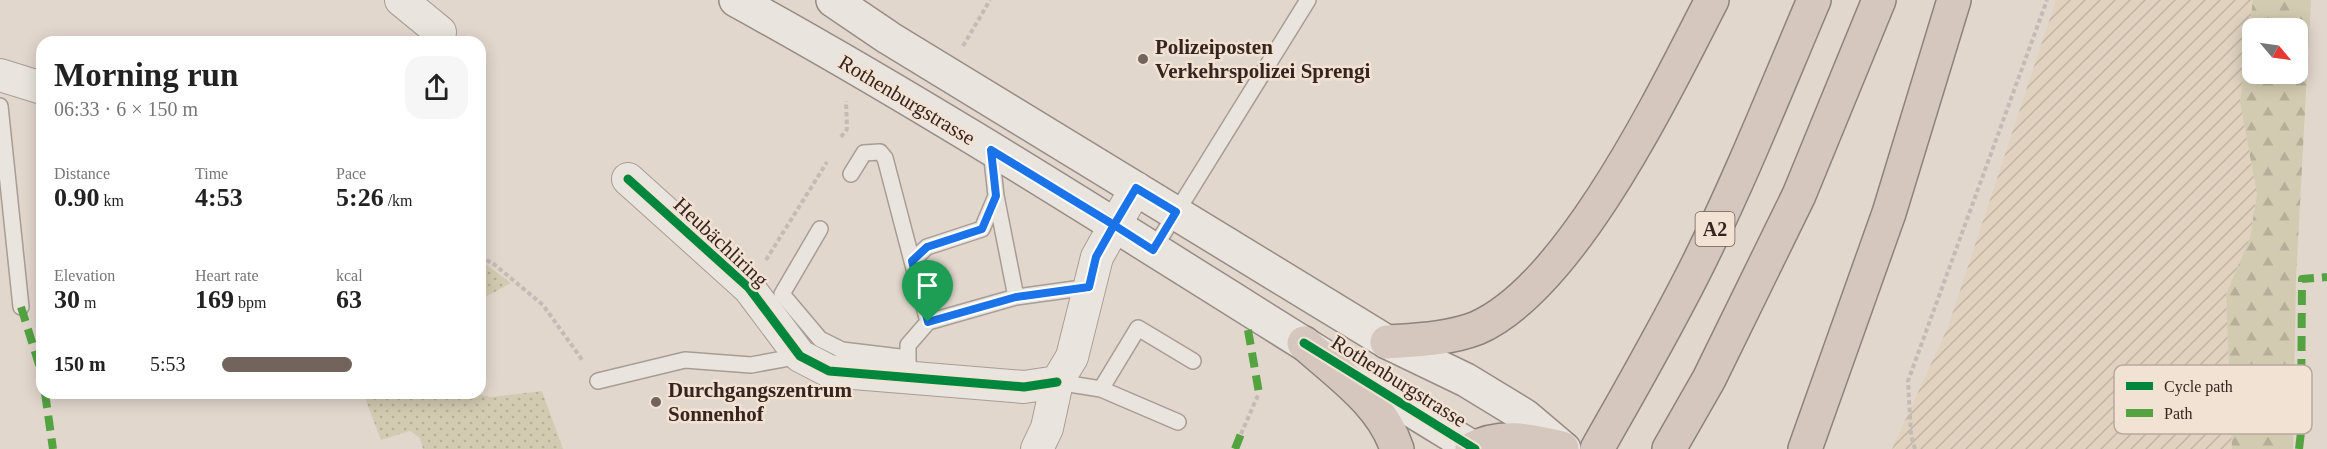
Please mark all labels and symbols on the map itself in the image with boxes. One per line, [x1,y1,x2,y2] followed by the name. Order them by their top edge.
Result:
[2242,18,2308,84] north arrow
[1155,35,1370,83] place label: Polizeiposten Verkehrspolizei Sprengi
[834,50,980,150] street label: Rothenburgstrasse
[1136,52,1150,66] marker: Polizeiposten Verkehrspolizei Sprengi
[669,192,773,292] street label: Heubächliring
[1696,212,1734,246] road number: A2
[902,260,953,322] pin
[1327,330,1471,432] street label: Rothenburgstrasse
[2114,365,2312,434] legend
[668,378,852,426] place label: Durchgangszentrum Sonnenhof
[2164,378,2233,396] text: Cycle path
[649,395,663,409] marker: Durchgangszentrum Sonnenhof
[2164,405,2192,422] text: Path

